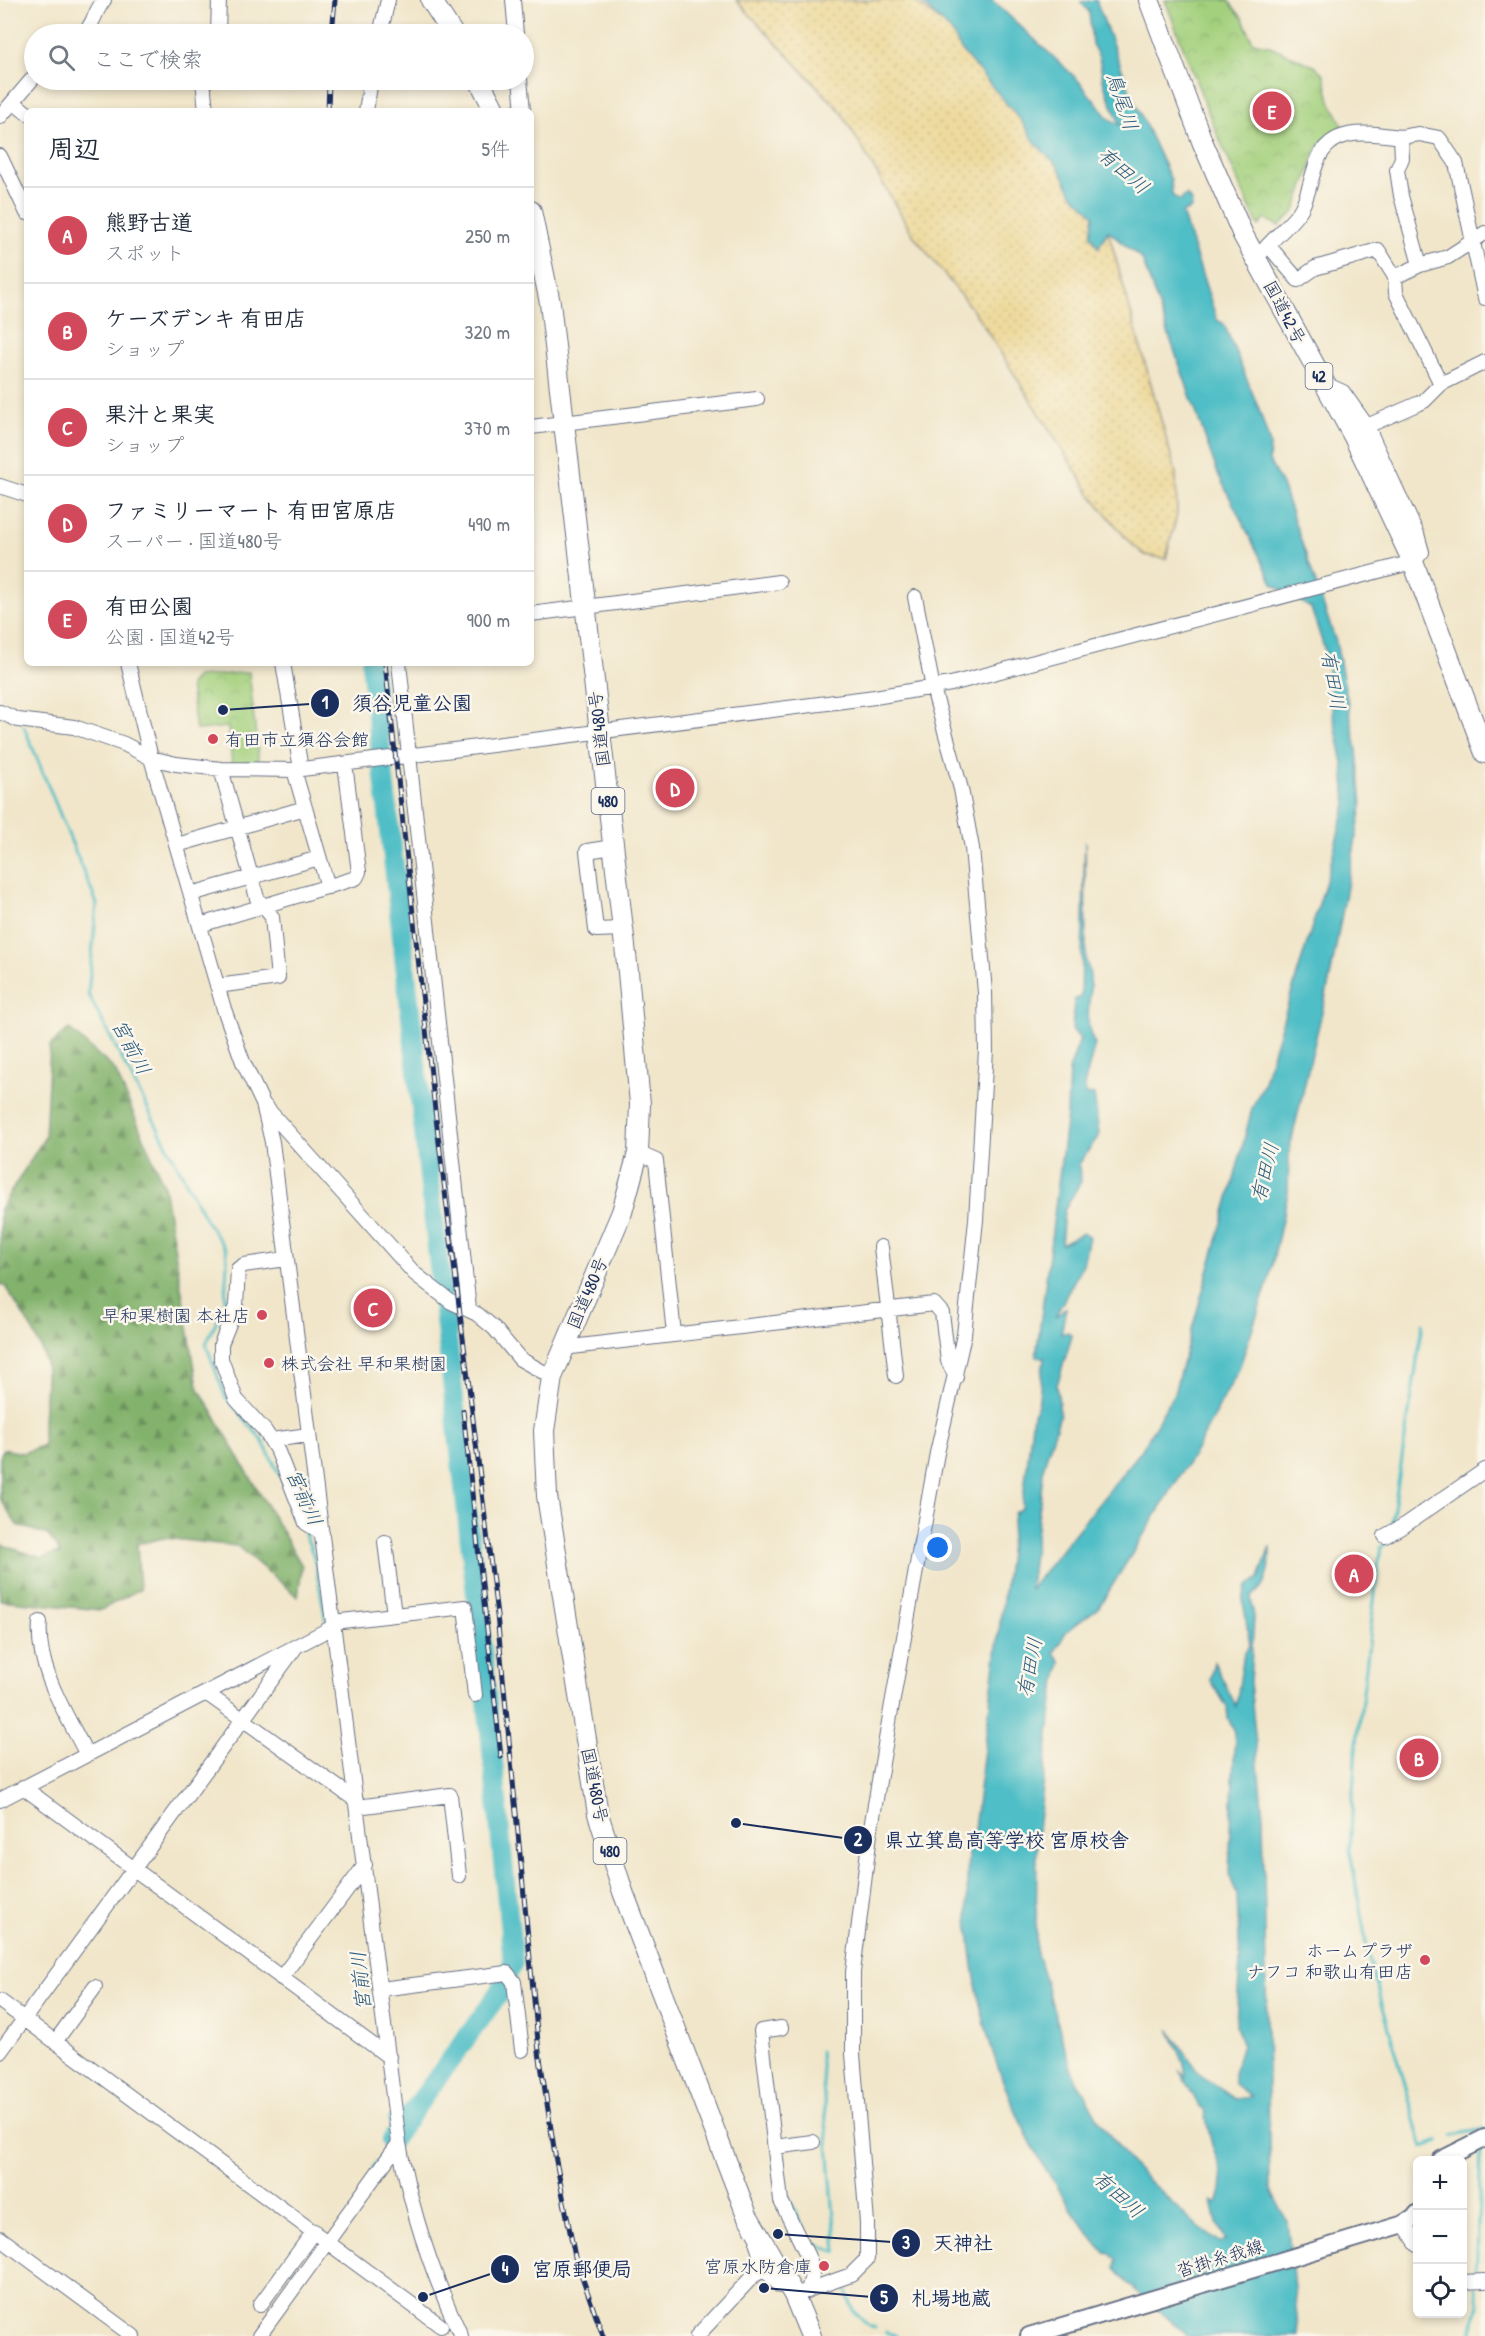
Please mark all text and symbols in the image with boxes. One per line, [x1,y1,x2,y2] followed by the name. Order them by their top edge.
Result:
[24,24,534,90] search box
[45,41,78,74] icon: search
[93,44,203,74] text: ここで検索
[1101,68,1145,134] water label: 鳥尾川
[1252,88,1292,134] pin: E
[48,131,100,166] text: 周辺
[482,135,510,162] text: 5件
[1093,140,1155,200] water label: 有田川
[105,207,193,237] text: 熊野古道
[63,222,72,249] text: A
[465,222,510,249] text: 250 m
[105,239,185,266] text: スポット
[1258,276,1312,348] street label: 国道42号
[105,303,306,333] text: ケーズデンキ 有田店
[62,318,73,345] text: B
[465,318,510,345] text: 320 m
[105,335,184,362] text: ショップ
[1306,363,1332,389] road number: 42
[105,399,215,429] text: 果汁と果実
[62,414,73,441] text: C
[464,414,510,441] text: 370 m
[105,431,184,458] text: ショップ
[105,495,397,525] text: ファミリーマート 有田宮原店
[63,510,72,537] text: D
[468,510,510,537] text: 490 m
[105,527,283,554] text: スーパー · 国道480号
[105,591,193,621] text: 有田公園
[63,606,72,633] text: E
[467,606,510,633] text: 900 m
[105,623,235,650] text: 公園 · 国道42号
[1315,648,1353,712] water label: 有田川
[310,684,484,722] callout: 須谷児童公園
[352,689,472,716] text: 須谷児童公園
[582,689,616,769] street label: 国道480号
[322,690,329,715] text: 1
[225,727,369,752] place label: 有田市立須谷会館
[206,732,220,746] marker: 有田市立須谷会館
[656,766,694,810] pin: D
[592,788,624,814] road number: 480
[106,1014,158,1080] water label: 宮前川
[1244,1140,1284,1204] water label: 有田川
[561,1253,613,1333] street label: 国道480号
[354,1286,392,1330] pin: C
[102,1303,250,1328] place label: 早和果樹園 本社店
[255,1308,269,1322] marker: 早和果樹園 本社店
[281,1351,447,1376] place label: 株式会社 早和果樹園
[262,1356,276,1370] marker: 株式会社 早和果樹園
[280,1464,330,1530] water label: 宮前川
[923,1533,952,1562] your location
[1334,1552,1374,1596] pin: A
[1010,1635,1048,1699] water label: 有田川
[1400,1736,1438,1780] pin: B
[575,1745,615,1825] street label: 国道480号
[843,1821,1141,1859] callout: 県立箕島高等学校 宮原校舎
[885,1826,1129,1853] text: 県立箕島高等学校 宮原校舎
[854,1827,863,1852] text: 2
[594,1838,626,1864] road number: 480
[1247,1938,1413,1984] place label: ホームプラザ ナフコ 和歌山有田店
[343,1950,377,2012] water label: 宮前川
[1418,1953,1432,1967] marker: ホームプラザ ナフコ 和歌山有田店
[1413,2156,1467,2318] map controls
[1413,2156,1467,2210] button: +
[1088,2164,1150,2224] water label: 有田川
[1413,2210,1467,2264] button: −
[891,2224,1005,2262] callout: 天神社
[933,2229,993,2256] text: 天神社
[902,2230,910,2255] text: 3
[1173,2233,1267,2283] street label: 沓掛糸我線
[490,2250,644,2288] callout: 宮原郵便局
[704,2254,812,2279] place label: 宮原水防倉庫
[532,2255,632,2282] text: 宮原郵便局
[502,2256,509,2281] text: 4
[817,2259,831,2273] marker: 宮原水防倉庫
[1413,2264,1467,2318] button: locate
[869,2279,1003,2317] callout: 札場地蔵
[911,2284,991,2311] text: 札場地蔵
[880,2285,888,2310] text: 5

